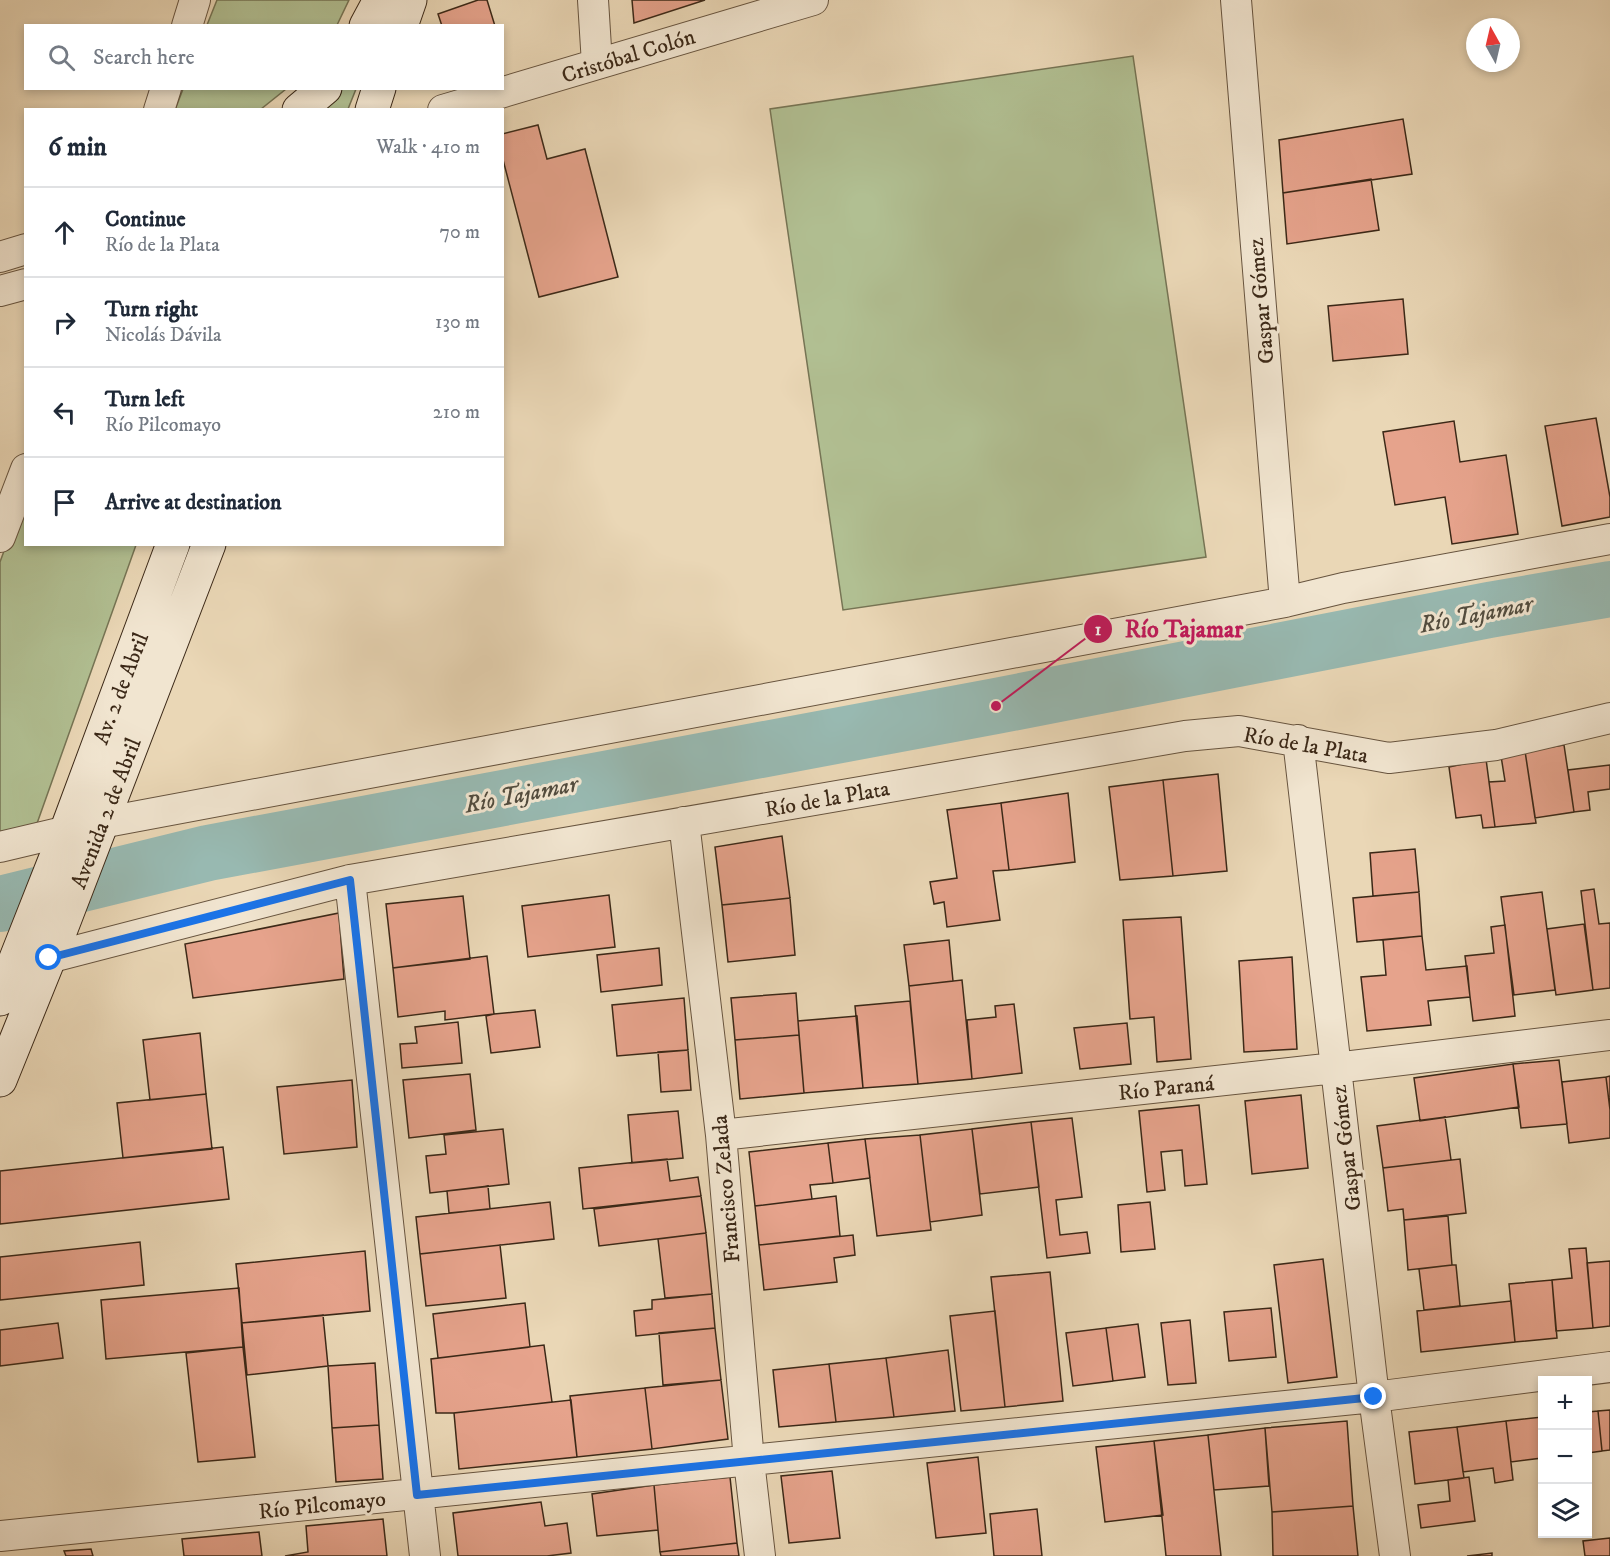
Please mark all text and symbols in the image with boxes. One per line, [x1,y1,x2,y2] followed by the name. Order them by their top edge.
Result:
[1466,18,1520,72] north arrow
[558,23,699,90] street label: Cristóbal Colón
[24,24,504,90] search box
[45,41,78,74] icon: search
[93,44,195,71] text: Search here
[48,131,107,164] text: 6 min
[376,135,480,160] text: Walk · 410 m
[105,206,186,233] text: Continue
[48,216,81,249] icon: ahead
[439,220,480,245] text: 70 m
[105,233,220,258] text: Río de la Plata
[1242,236,1280,365] street label: Gaspar Gómez
[105,296,198,323] text: Turn right
[48,306,81,339] icon: right
[435,310,480,335] text: 130 m
[105,323,222,348] text: Nicolás Dávila
[105,386,185,413] text: Turn left
[48,396,81,429] icon: left
[433,400,480,425] text: 210 m
[105,413,221,438] text: Río Pilcomayo
[48,486,81,519] icon: arrive
[105,489,282,516] text: Arrive at destination
[1416,589,1538,641] water label: Río Tajamar
[1083,608,1256,650] callout: Río Tajamar
[1125,615,1244,645] text: Río Tajamar
[1095,619,1102,641] text: 1
[88,628,155,748] street label: Av. 2 de Abril
[1241,721,1371,770] street label: Río de la Plata
[65,734,148,893] street label: Avenida 2 de Abril
[461,769,583,821] water label: Río Tajamar
[763,775,892,824] street label: Río de la Plata
[35,944,61,970] route start
[1117,1070,1216,1107] street label: Río Paraná
[1325,1083,1368,1212] street label: Gaspar Gómez
[707,1113,746,1264] street label: Francisco Zelada
[1538,1376,1592,1538] map controls
[1538,1376,1592,1430] button: +
[1360,1383,1386,1409] route end
[1538,1430,1592,1484] button: −
[1538,1484,1592,1538] button: layers
[257,1485,387,1526] street label: Río Pilcomayo

